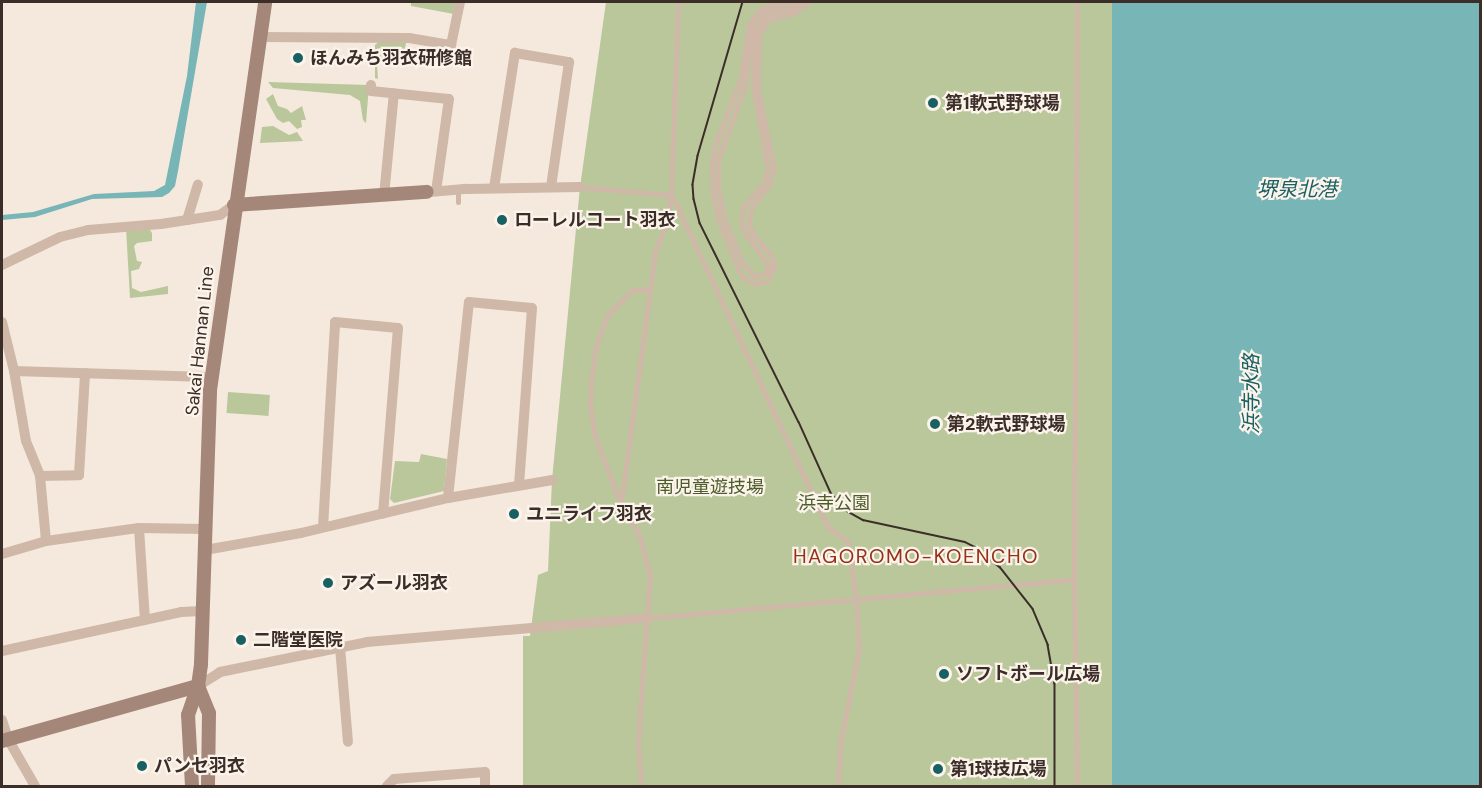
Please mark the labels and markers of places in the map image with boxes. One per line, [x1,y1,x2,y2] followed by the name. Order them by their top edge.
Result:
[310,47,472,69] place label: ほんみち羽衣研修館
[291,51,305,65] marker: ほんみち羽衣研修館
[945,92,1060,114] place label: 第1軟式野球場
[926,96,940,110] marker: 第1軟式野球場
[514,209,676,231] place label: ローレルコート羽衣
[495,213,509,227] marker: ローレルコート羽衣
[947,413,1065,435] place label: 第2軟式野球場
[928,417,942,431] marker: 第2軟式野球場
[526,503,652,525] place label: ユニライフ羽衣
[507,507,521,521] marker: ユニライフ羽衣
[340,572,448,594] place label: アズール羽衣
[321,576,335,590] marker: アズール羽衣
[253,629,343,651] place label: 二階堂医院
[234,633,248,647] marker: 二階堂医院
[956,663,1100,685] place label: ソフトボール広場
[937,667,951,681] marker: ソフトボール広場
[154,755,244,777] place label: パンセ羽衣
[950,758,1047,780] place label: 第1球技広場
[135,759,149,773] marker: パンセ羽衣
[931,762,945,776] marker: 第1球技広場

